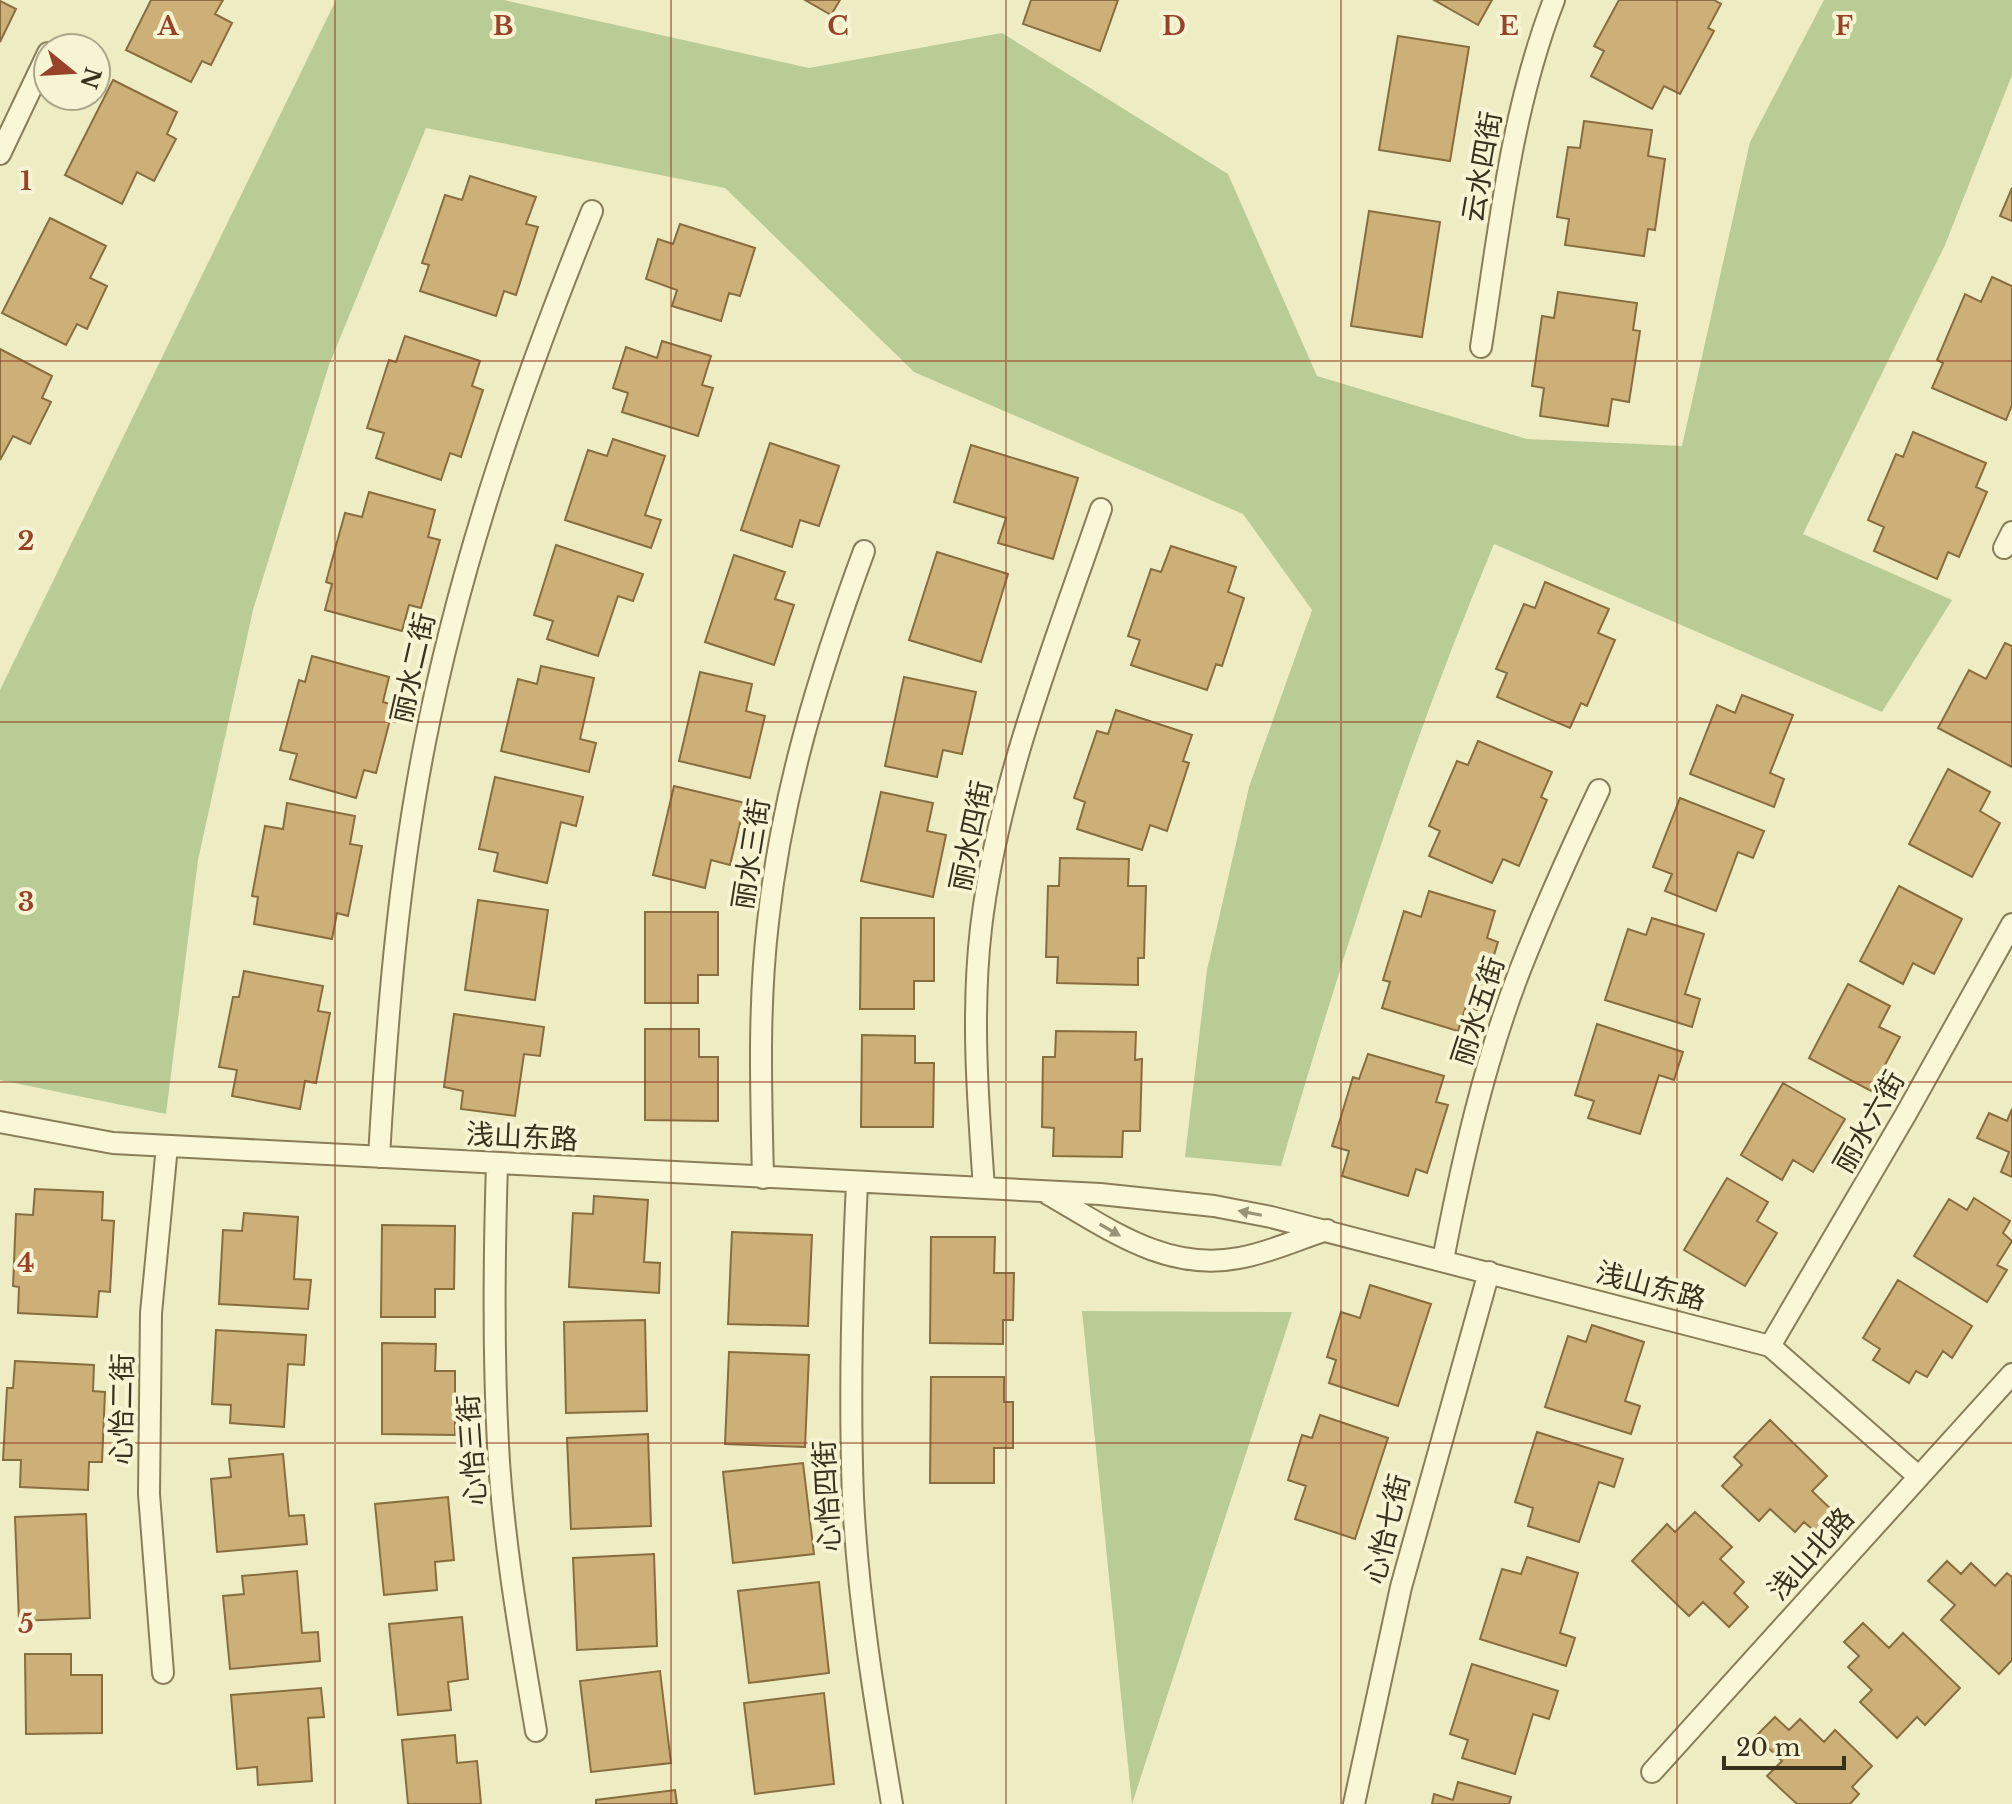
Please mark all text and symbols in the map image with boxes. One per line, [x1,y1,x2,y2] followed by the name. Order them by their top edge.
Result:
[156,10,179,42] text: A
[493,10,513,42] text: B
[827,10,849,42] text: C
[1162,10,1186,42] text: D
[1499,10,1519,42] text: E
[1835,10,1853,42] text: F
[32,32,112,112] north arrow
[74,64,107,92] text: N
[1455,109,1509,225] street label: 云水四街
[20,165,32,197] text: 1
[18,525,34,557] text: 2
[383,609,443,727] street label: 丽水二街
[942,778,1000,894] street label: 丽水四街
[725,796,777,912] street label: 丽水三街
[18,886,34,918] text: 3
[1444,952,1512,1070] street label: 丽水五街
[1826,1065,1912,1179] street label: 丽水六街
[465,1117,579,1157] street label: 浅山东路
[1238,1206,1263,1218] one-way arrow
[1099,1223,1121,1237] one-way arrow
[17,1247,35,1279] text: 4
[1592,1255,1710,1317] street label: 浅山东路
[104,1353,140,1465] street label: 心怡二街
[451,1393,493,1507] street label: 心怡三街
[807,1439,847,1553] street label: 心怡四街
[1356,1470,1418,1588] street label: 心怡七街
[1761,1501,1861,1607] street label: 浅山北路
[18,1608,34,1640] text: 5
[1724,1720,1844,1770] scale bar
[1736,1733,1801,1762] text: 20 m

